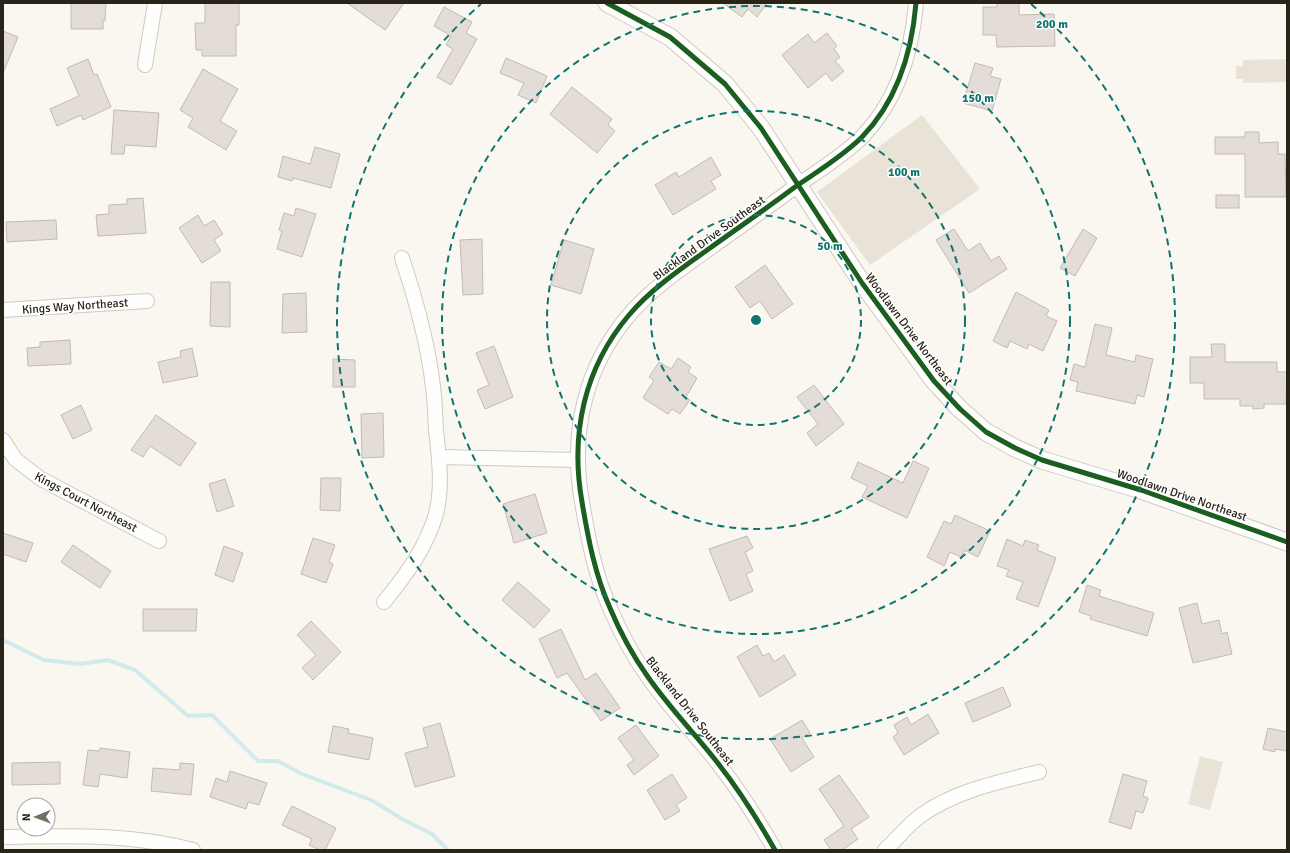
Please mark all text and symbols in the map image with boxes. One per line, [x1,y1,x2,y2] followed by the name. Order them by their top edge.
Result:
[1036,17,1068,32] text: 200 m
[962,91,994,106] text: 150 m
[888,165,920,180] text: 100 m
[650,193,768,284] street label: Blackland Drive Southeast
[817,239,843,254] text: 50 m
[861,270,956,388] street label: Woodlawn Drive Northeast
[21,295,129,318] street label: Kings Way Northeast
[749,313,763,327] centre of rings
[1115,466,1249,525] street label: Woodlawn Drive Northeast
[32,469,140,536] street label: Kings Court Northeast
[642,654,737,769] street label: Blackland Drive Southeast
[16,797,56,837] north arrow
[20,813,33,821] text: N

